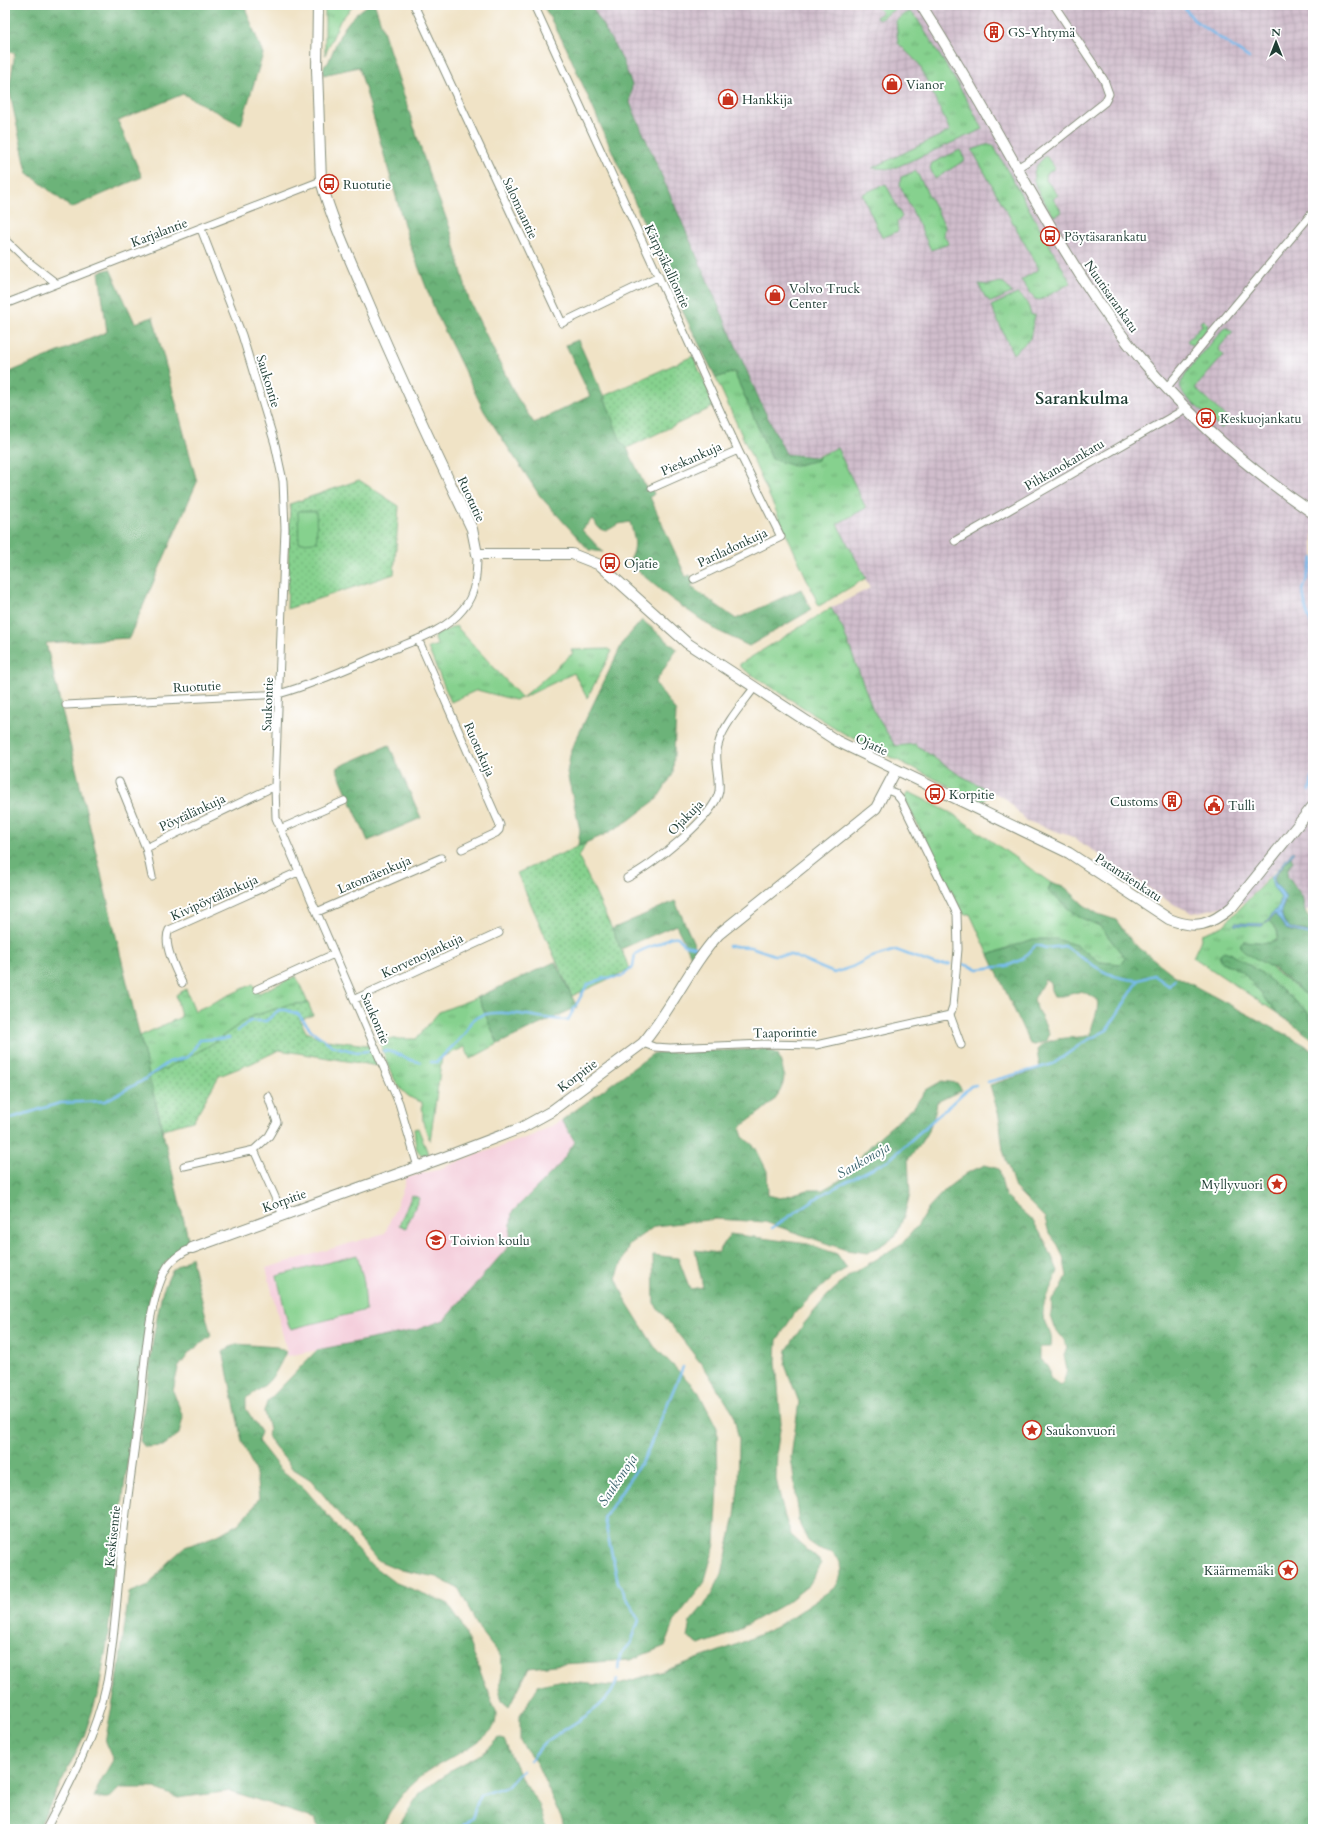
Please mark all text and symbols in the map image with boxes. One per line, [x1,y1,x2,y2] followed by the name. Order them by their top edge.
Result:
[983,21,1005,43] building icon: GS-Yhtymä
[1256,22,1296,62] north arrow
[1008,24,1075,42] place label: GS-Yhtymä
[1271,25,1281,40] text: N
[881,73,903,95] shop icon: Vianor
[906,76,944,94] place label: Vianor
[717,88,739,110] shop icon: Hankkija
[742,91,793,109] place label: Hankkija
[318,173,340,195] bus stop icon: Ruotutie
[498,175,542,242] street label: Salomaantie
[343,176,391,194] place label: Ruotutie
[128,214,190,252] street label: Karjalantie
[640,222,694,311] street label: Kärppäkalliontie
[1039,225,1061,247] bus stop icon: Pöytäsarankatu
[1064,228,1147,246] place label: Pöytäsarankatu
[1080,257,1143,336] street label: Nuutisarankatu
[789,280,860,313] place label: Volvo Truck Center
[764,284,786,306] shop icon: Volvo Truck Center
[251,353,285,410] street label: Saukontie
[1035,387,1129,410] district label: Sarankulma
[1195,407,1217,429] bus stop icon: Keskuojankatu
[1220,410,1302,428] place label: Keskuojankatu
[1021,435,1108,495] street label: Pihkanokankatu
[658,437,725,480] street label: Pieskankuja
[453,474,489,525] street label: Ruotutie
[694,524,771,572] street label: Pariladonkuja
[599,552,621,574] bus stop icon: Ojatie
[624,555,658,573] place label: Ojatie
[258,676,278,731] street label: Saukontie
[173,677,222,697] street label: Ruotutie
[459,719,499,780] street label: Ruotukuja
[852,730,891,760] street label: Ojatie
[924,783,946,805] bus stop icon: Korpitie
[949,786,995,804] place label: Korpitie
[156,790,229,836] street label: Pöytälänkuja
[1161,790,1183,812] building icon: Customs
[1110,793,1158,811] place label: Customs
[1203,794,1225,816] public building icon: Tulli
[664,796,708,840] street label: Ojakuja
[1228,797,1255,815] place label: Tulli
[1091,849,1166,906] street label: Patamäenkatu
[335,851,414,898] street label: Latomäenkuja
[168,870,261,925] street label: Kivipöytälänkuja
[379,929,467,983] street label: Korvenojankuja
[356,990,394,1047] street label: Saukontie
[753,1023,817,1043] street label: Taaporintie
[554,1055,601,1097] street label: Korpitie
[833,1138,893,1183] water label: Saukonoja
[1266,1173,1288,1195] place icon: Myllyvuori
[1201,1176,1263,1194] place label: Myllyvuori
[260,1185,309,1217] street label: Korpitie
[425,1229,447,1251] school or university icon: Toivion koulu
[450,1232,530,1250] place label: Toivion koulu
[1021,1419,1043,1441] place icon: Saukonvuori
[1046,1422,1116,1440] place label: Saukonvuori
[593,1451,642,1510] water label: Saukonoja
[101,1504,125,1568] street label: Keskisentie
[1277,1559,1299,1581] place icon: Käärmemäki
[1204,1562,1274,1580] place label: Käärmemäki

